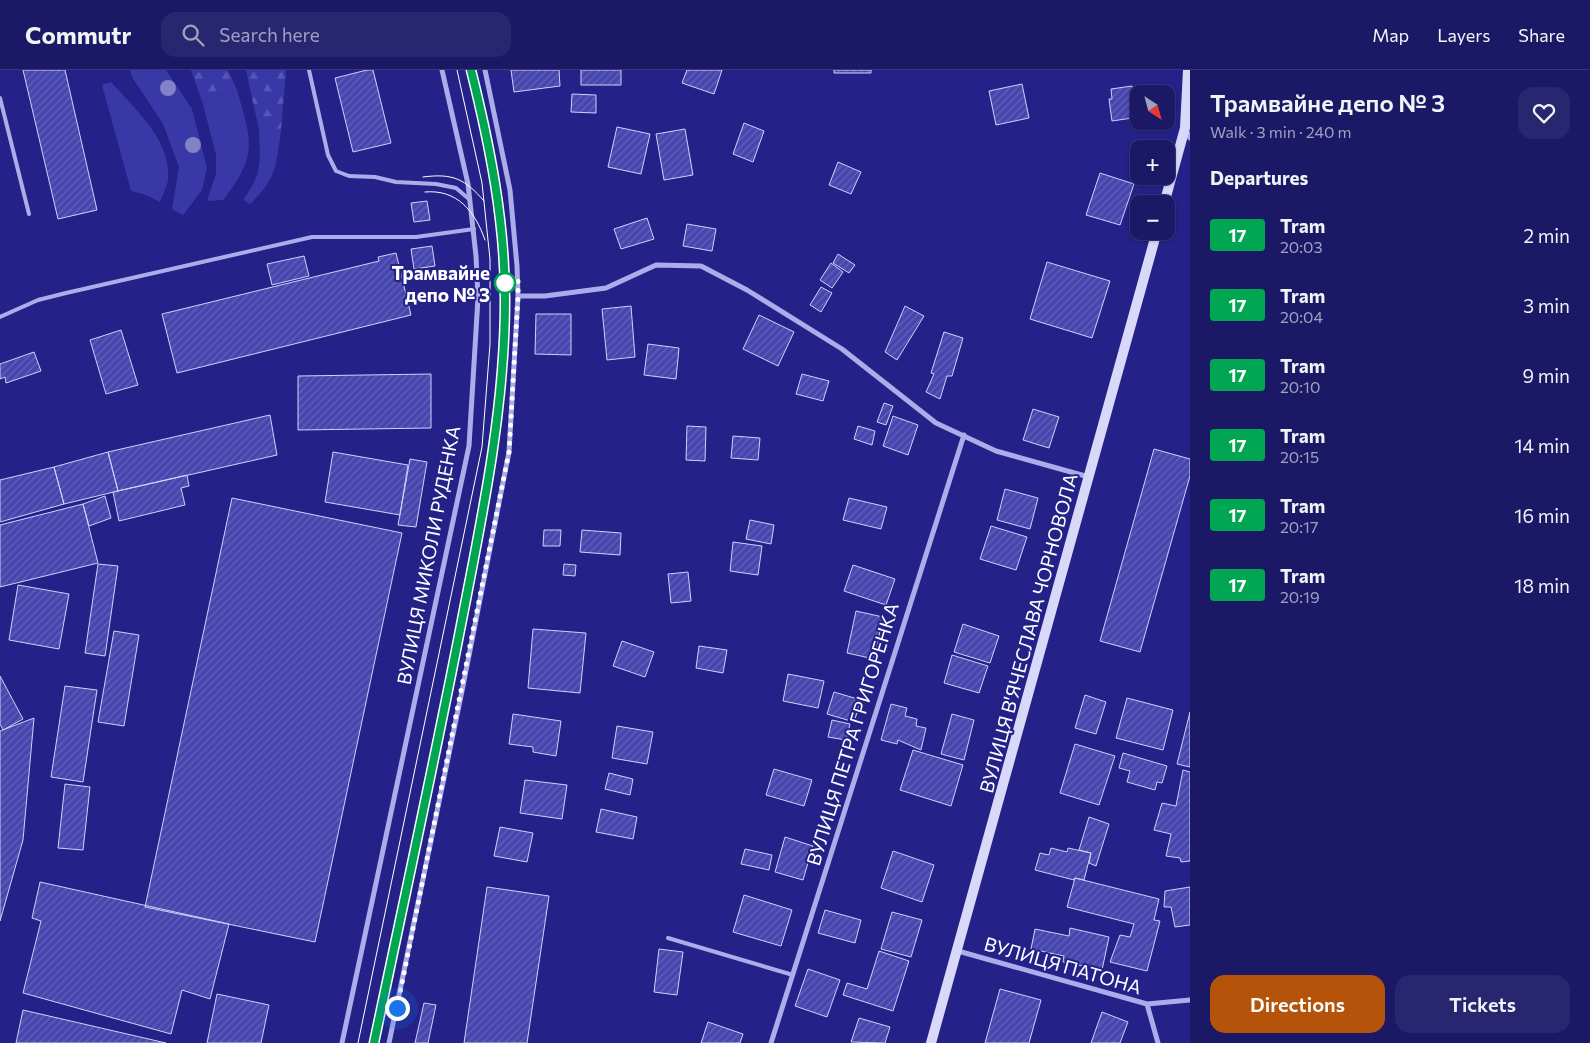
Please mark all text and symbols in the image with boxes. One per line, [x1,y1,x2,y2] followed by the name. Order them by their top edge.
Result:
[161,12,511,57] search box
[25,20,131,49] text: Commutr
[179,21,207,49] icon: search
[219,23,320,46] text: Search here
[1372,24,1409,46] text: Map
[1437,24,1490,46] text: Layers
[1518,24,1565,46] text: Share
[1130,85,1175,130] north arrow
[1130,85,1175,240] map controls
[1518,87,1570,139] button: heart
[1210,88,1445,117] text: Трамвайне депо № 3
[1210,122,1351,141] text: Walk · 3 min · 240 m
[1130,140,1175,185] button: +
[1210,166,1308,189] text: Departures
[1130,195,1175,240] button: −
[1280,214,1325,237] text: Tram
[1228,224,1247,246] text: 17
[1523,224,1570,247] text: 2 min
[1280,237,1323,256] text: 20:03
[391,261,490,306] place label: Трамвайне депо № 3
[494,272,516,294] marker: Трамвайне депо № 3
[1280,284,1325,307] text: Tram
[1228,294,1247,316] text: 17
[1523,294,1570,317] text: 3 min
[1280,307,1323,326] text: 20:04
[1280,354,1325,377] text: Tram
[1228,364,1247,386] text: 17
[1522,364,1570,387] text: 9 min
[1280,377,1320,396] text: 20:10
[392,423,464,687] street label: ВУЛИЦЯ МИКОЛИ РУДЕНКА
[1280,424,1325,447] text: Tram
[1228,434,1247,456] text: 17
[1514,434,1570,457] text: 14 min
[1280,447,1319,466] text: 20:15
[974,471,1082,795] street label: ВУЛИЦЯ В'ЯЧЕСЛАВА ЧОРНОВОЛА
[1280,494,1325,517] text: Tram
[1228,504,1247,526] text: 17
[1514,504,1570,527] text: 16 min
[1280,517,1318,536] text: 20:17
[1280,564,1325,587] text: Tram
[1228,574,1247,596] text: 17
[1514,574,1570,597] text: 18 min
[1280,587,1320,606] text: 20:19
[801,600,903,868] street label: ВУЛИЦЯ ПЕТРА ГРИГОРЕНКА
[982,932,1144,998] street label: ВУЛИЦЯ ПАТОНА
[1210,975,1385,1033] button: Directions
[1395,975,1570,1033] button: Tickets
[385,996,410,1021] your location

